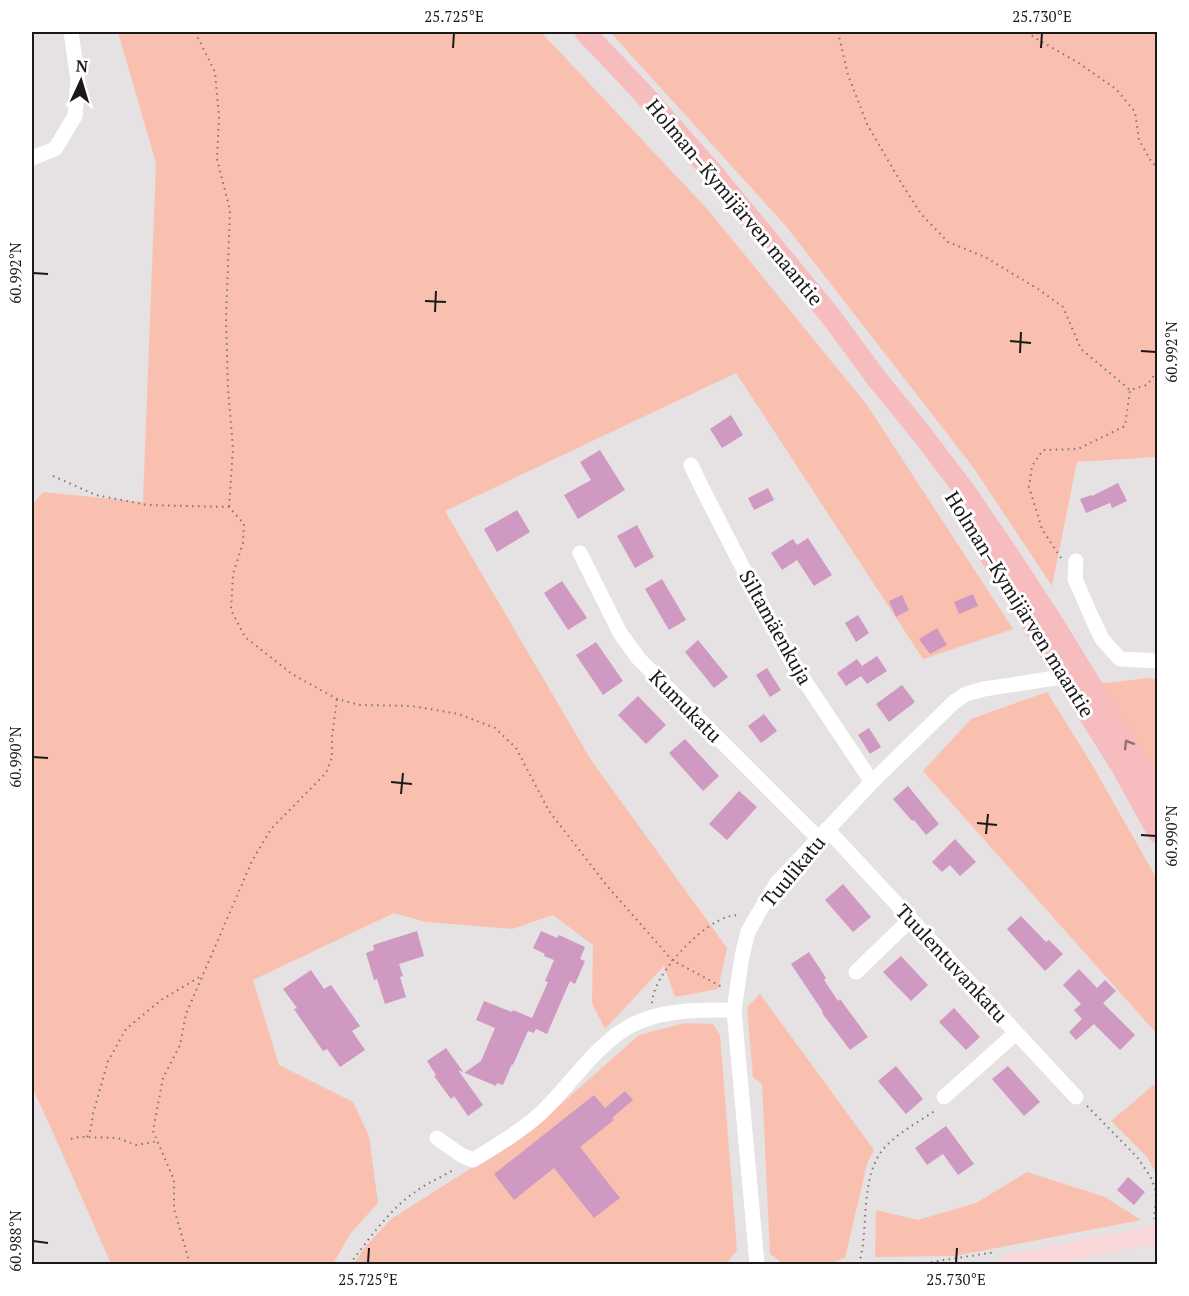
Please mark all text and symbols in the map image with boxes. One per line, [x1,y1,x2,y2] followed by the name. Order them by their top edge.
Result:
[424,6,484,26] text: 25.725°E
[1012,6,1072,26] text: 25.730°E
[51,51,111,111] north arrow
[75,55,89,77] text: N
[640,93,830,311] street label: Holman–Kymijärven maantie
[5,242,25,304] text: 60.992°N
[1161,321,1181,383] text: 60.992°N
[939,486,1101,722] street label: Holman–Kymijärven maantie
[733,565,819,689] street label: Siltamäenkuja
[644,664,728,748] street label: Kumukatu
[5,726,25,788] text: 60.990°N
[1123,740,1135,750] one-way arrow
[1161,805,1181,867] text: 60.990°N
[755,829,831,913] street label: Tuulikatu
[890,898,1014,1028] street label: Tuulentuvankatu
[5,1210,25,1272] text: 60.988°N
[338,1269,398,1289] text: 25.725°E
[926,1269,986,1289] text: 25.730°E

